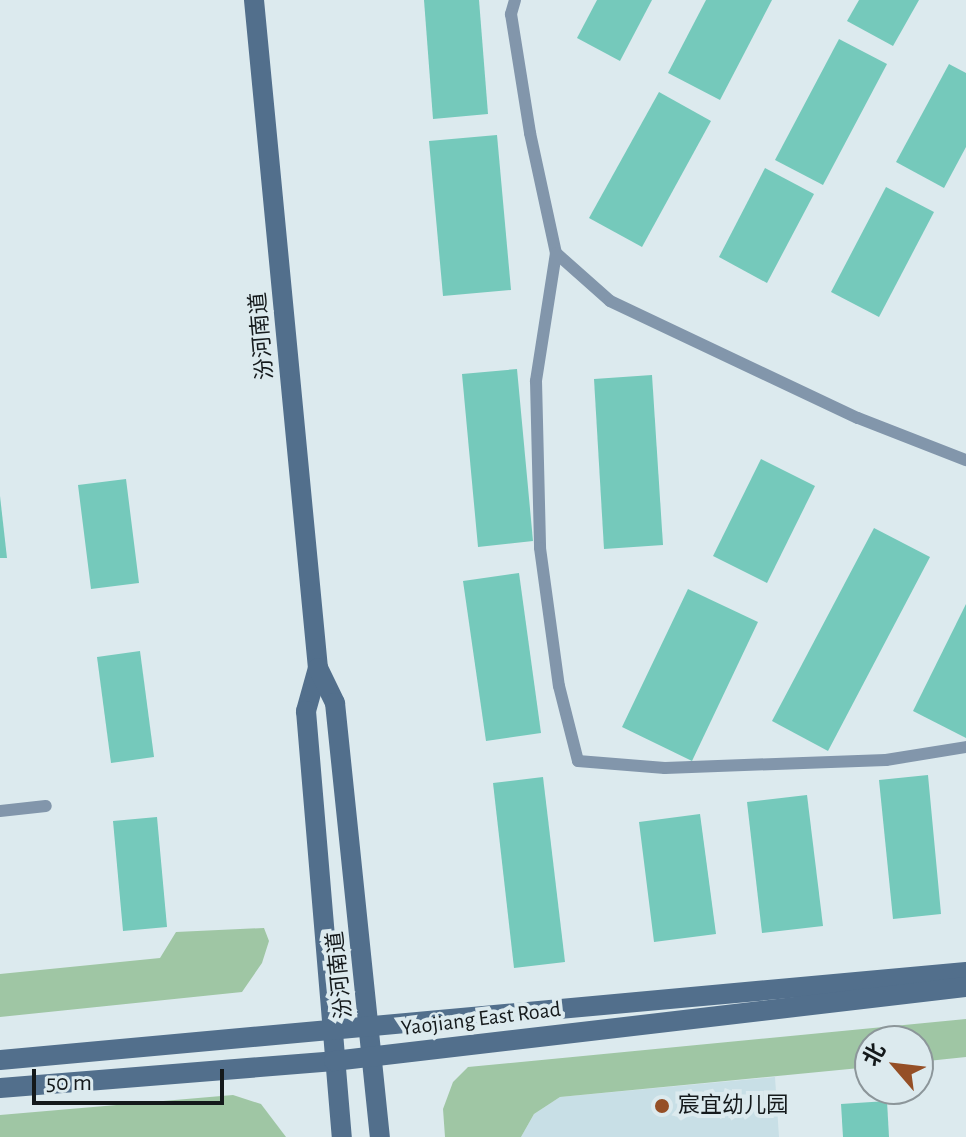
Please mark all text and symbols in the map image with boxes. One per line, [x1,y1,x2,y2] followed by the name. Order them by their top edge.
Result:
[245,291,279,381] street label: 汾河南道
[322,930,358,1020] street label: 汾河南道
[400,996,562,1042] street label: Yaojiang East Road
[854,1025,934,1105] north arrow
[860,1040,889,1070] text: 北
[36,1053,228,1103] scale bar
[46,1071,92,1095] text: 50 m
[678,1093,788,1119] place label: 宸宜幼儿园
[653,1097,671,1115] marker: 宸宜幼儿园

